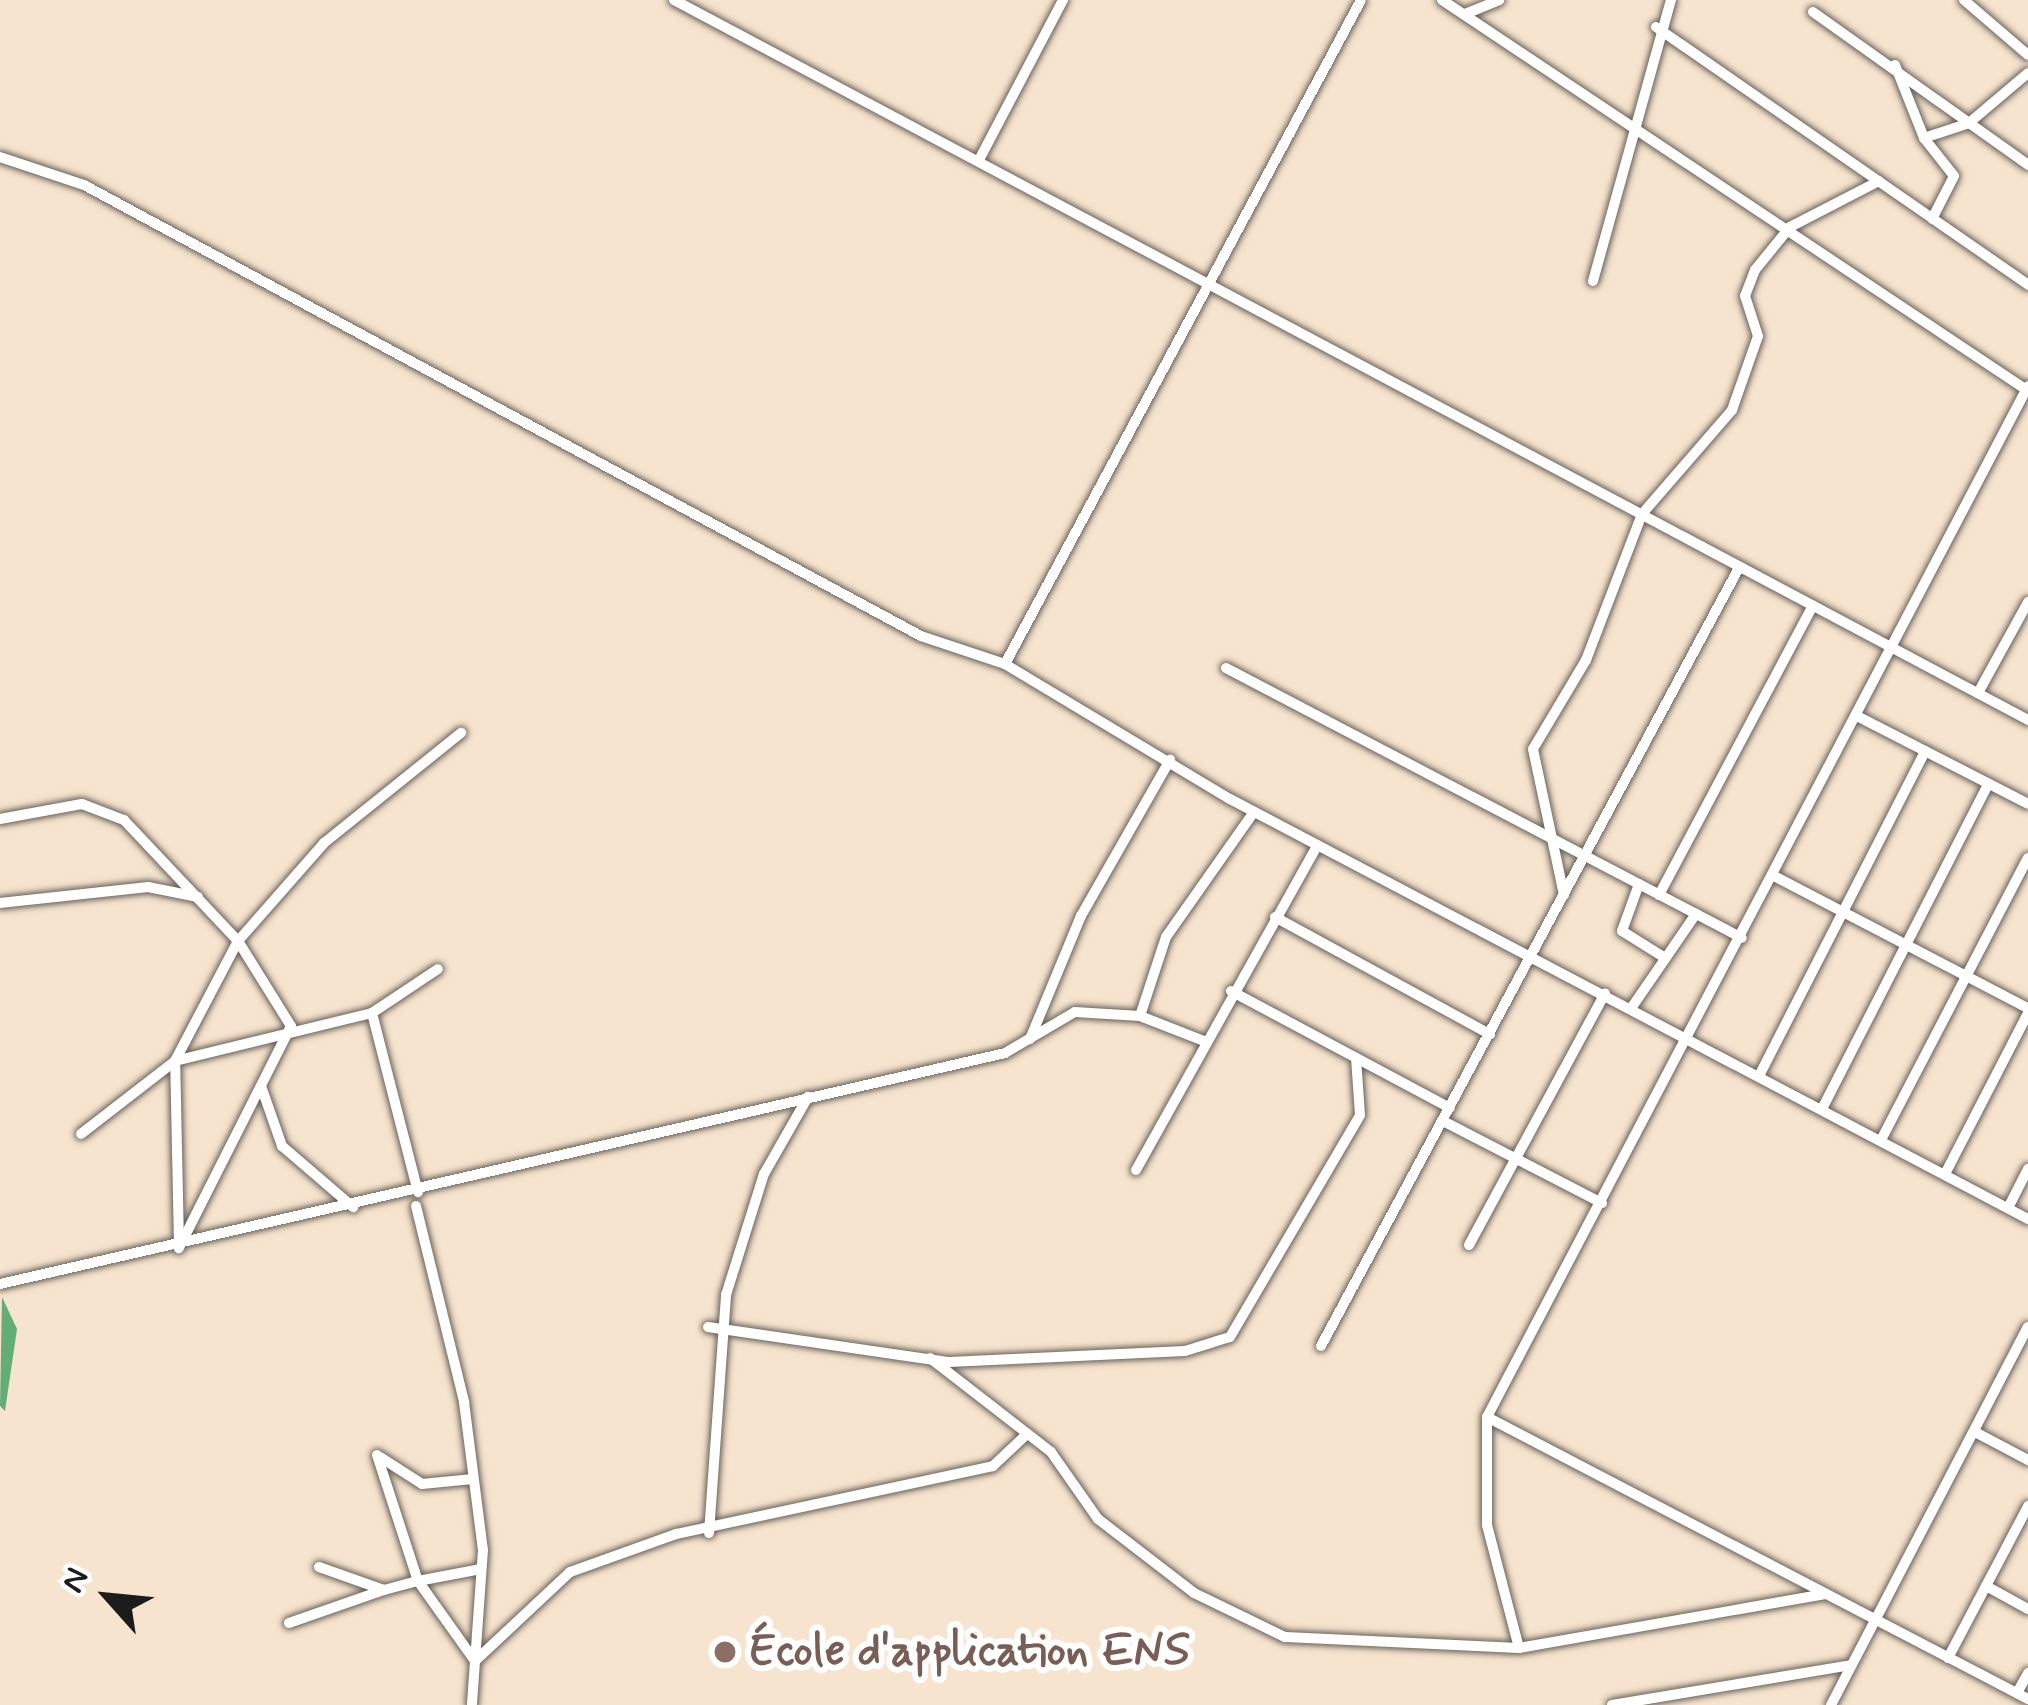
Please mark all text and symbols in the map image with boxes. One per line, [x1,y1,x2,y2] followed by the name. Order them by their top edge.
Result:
[48,1537,168,1657] north arrow
[51,1561,101,1600] text: N
[749,1625,1177,1679] place label: École d'application ENS
[712,1639,738,1665] marker: École d'application ENS

